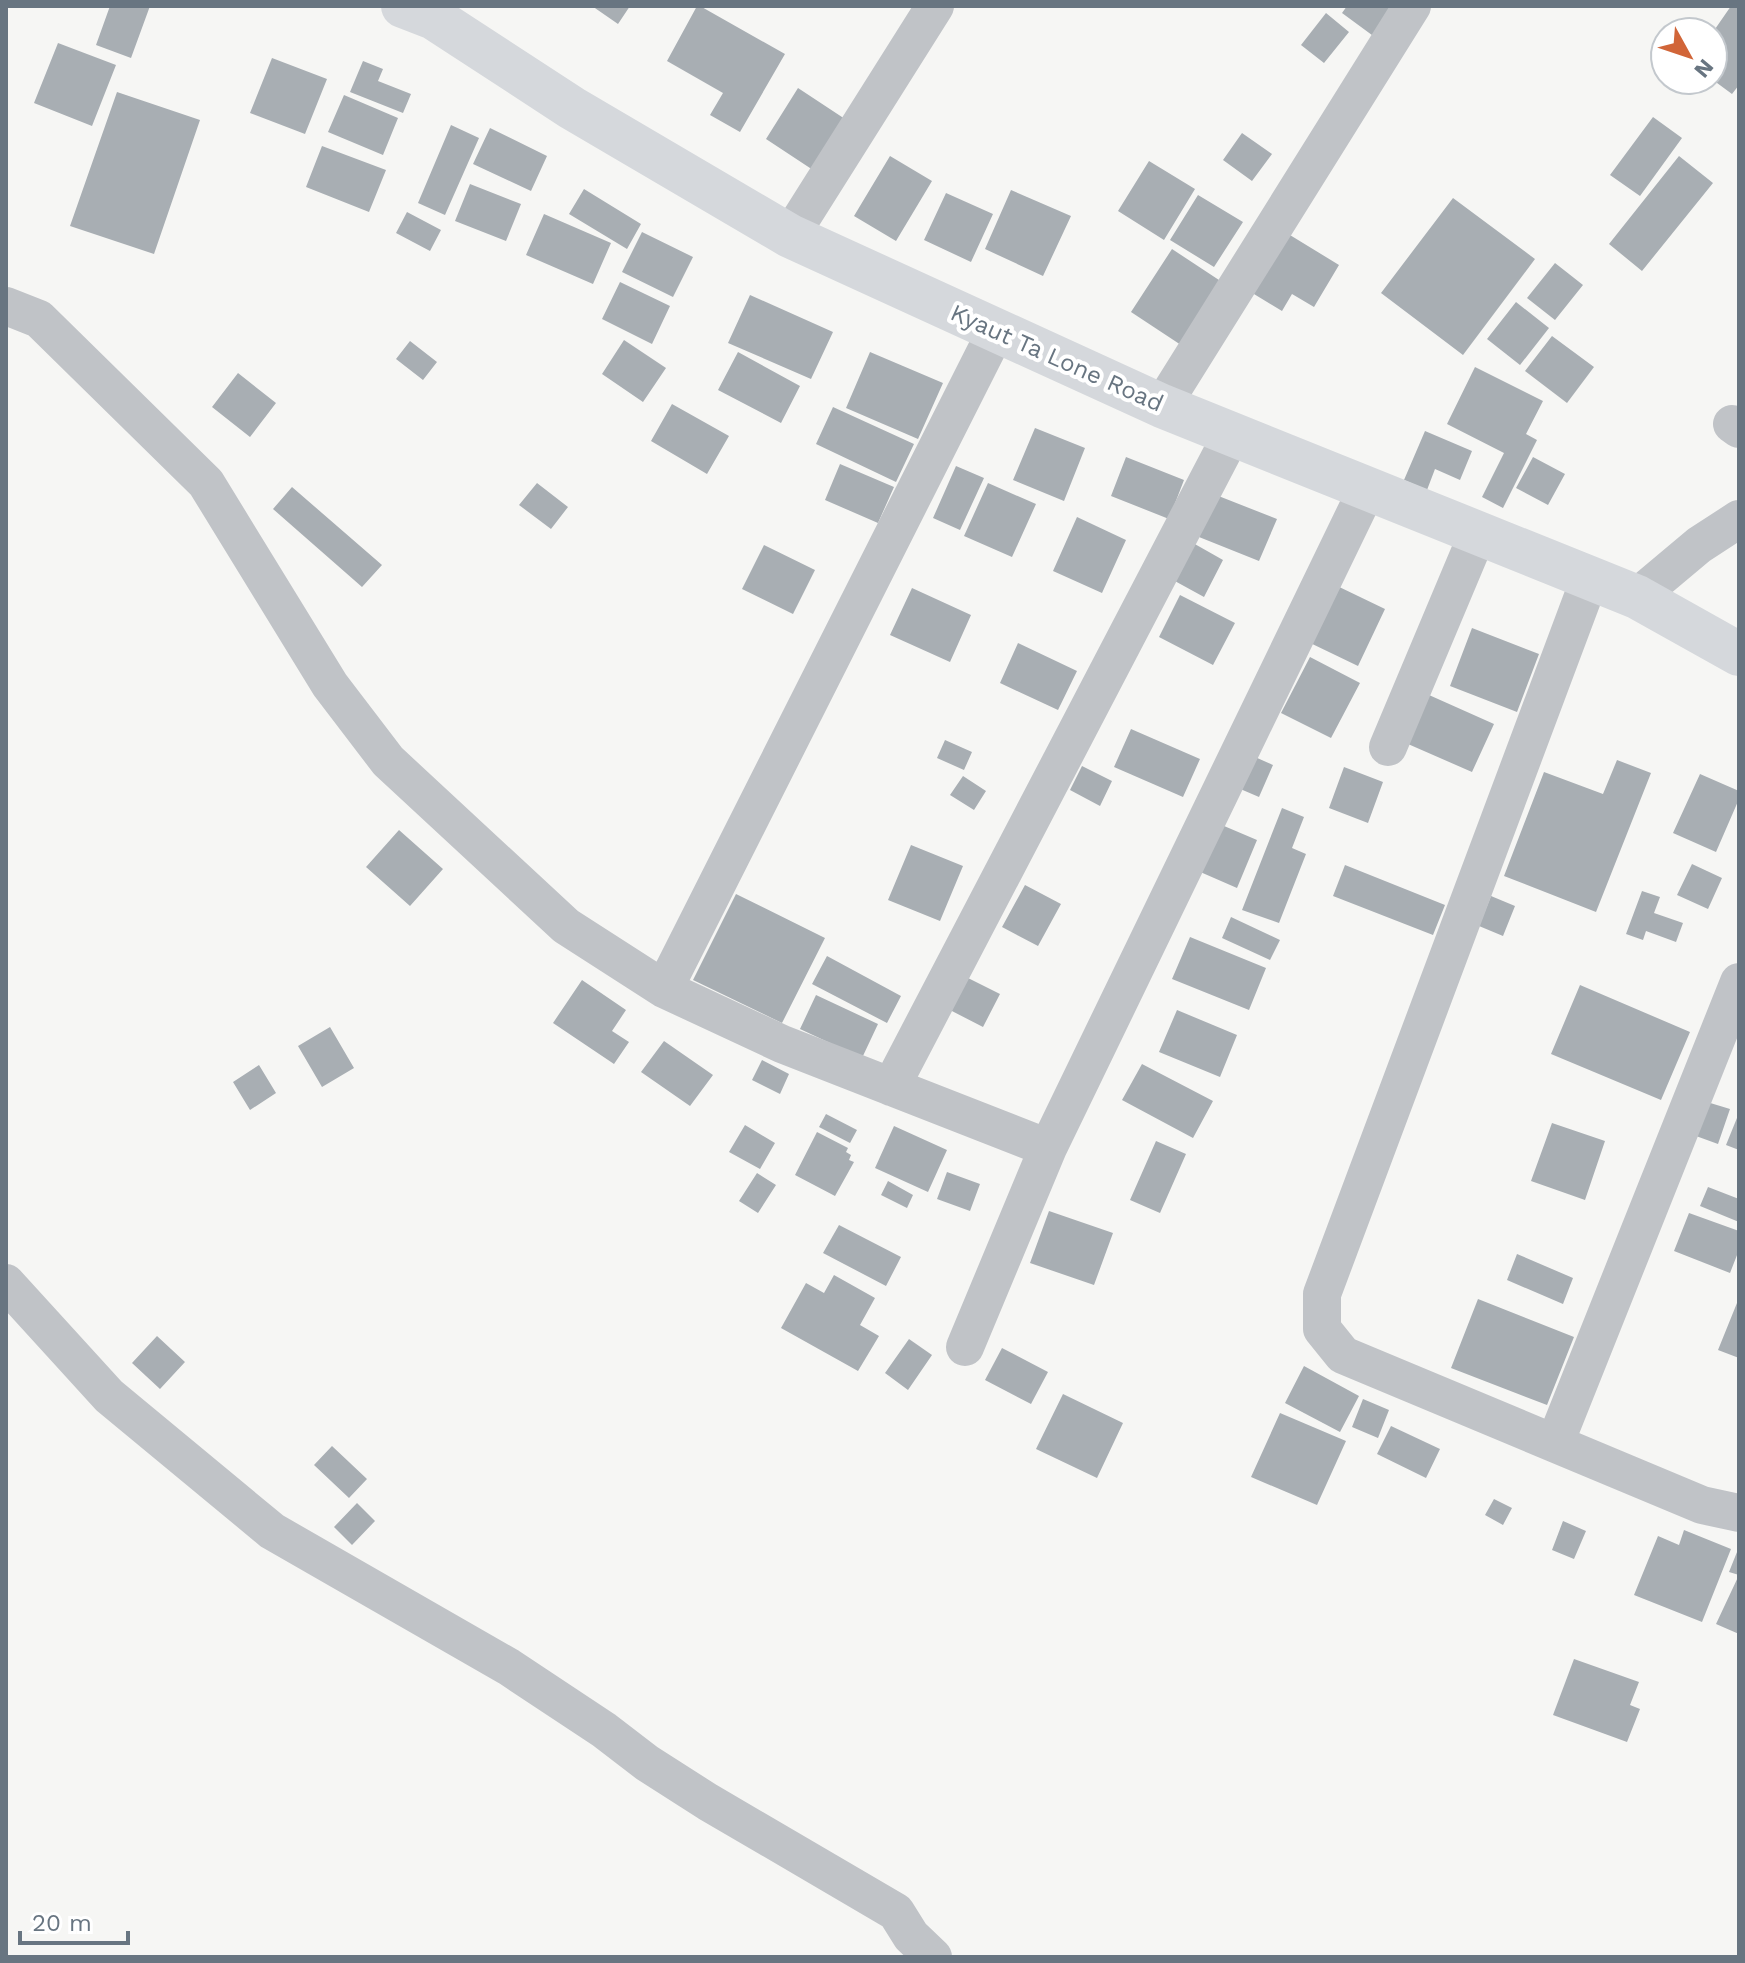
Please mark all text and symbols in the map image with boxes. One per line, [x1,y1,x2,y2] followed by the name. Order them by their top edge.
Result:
[1649,16,1729,96] north arrow
[1689,54,1719,83] text: N
[946,298,1168,418] street label: Kyaut Ta Lone Road
[20,1895,128,1945] scale bar
[32,1909,92,1937] text: 20 m

